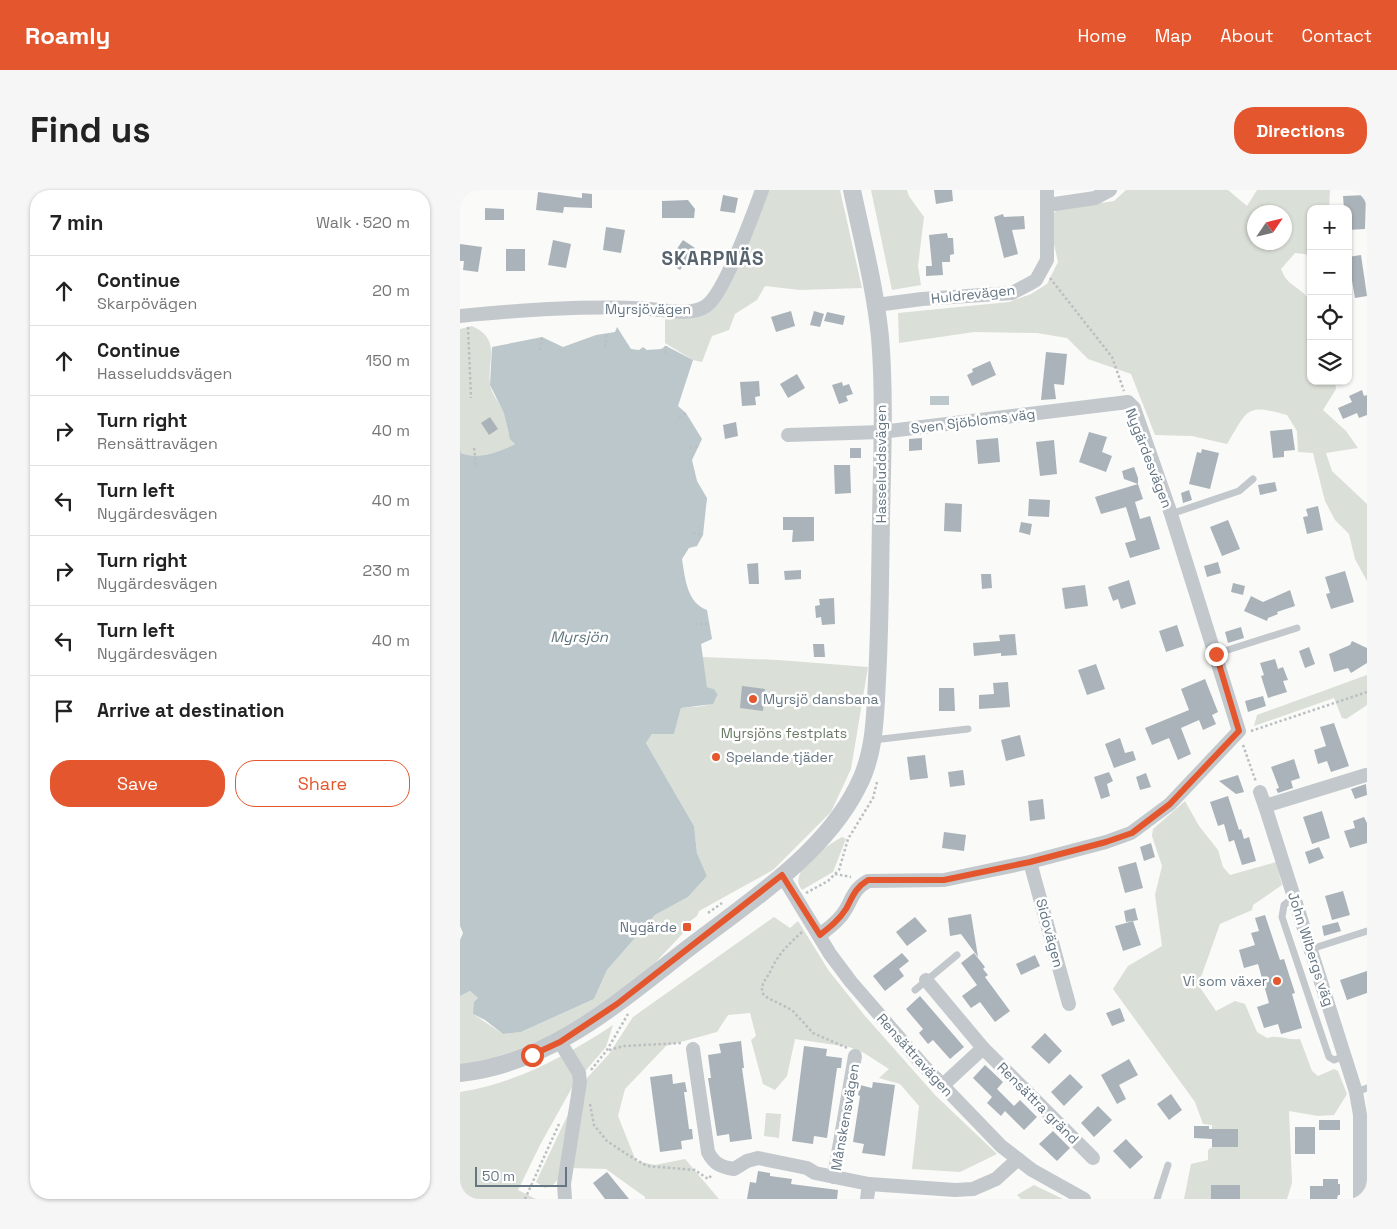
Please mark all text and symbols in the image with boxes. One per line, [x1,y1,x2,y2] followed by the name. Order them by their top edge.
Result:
[25,20,110,51] text: Roamly
[1078,24,1127,47] text: Home
[1155,24,1192,47] text: Map
[1220,24,1274,47] text: About
[1302,24,1372,47] text: Contact
[1234,107,1367,154] button: Directions
[30,108,151,152] text: Find us
[1247,205,1292,250] north arrow
[1307,205,1352,385] map controls
[1307,205,1352,250] button: +
[50,209,103,236] text: 7 min
[316,212,410,233] text: Walk · 520 m
[661,246,765,271] district label: SKARPNÄS
[1307,250,1352,295] button: −
[97,268,180,293] text: Continue
[50,277,78,305] icon: ahead
[372,280,410,301] text: 20 m
[930,281,1016,307] street label: Huldrevägen
[97,293,197,314] text: Skarpövägen
[1307,295,1352,340] button: locate
[605,300,691,318] street label: Myrsjövägen
[97,338,180,363] text: Continue
[1307,340,1352,385] button: layers
[50,347,78,375] icon: ahead
[366,350,410,371] text: 150 m
[97,363,232,384] text: Hasseluddsvägen
[910,404,1036,438] street label: Sven Sjöbloms väg
[872,405,890,523] street label: Hasseluddsvägen
[1122,406,1176,510] street label: Nygärdesvägen
[97,408,187,433] text: Turn right
[50,417,78,445] icon: right
[372,420,410,441] text: 40 m
[97,433,218,454] text: Rensättravägen
[97,478,175,503] text: Turn left
[50,487,78,515] icon: left
[372,490,410,511] text: 40 m
[97,503,217,524] text: Nygärdesvägen
[97,548,187,573] text: Turn right
[50,557,78,585] icon: right
[363,560,410,581] text: 230 m
[97,573,217,594] text: Nygärdesvägen
[97,618,175,643] text: Turn left
[50,627,78,655] icon: left
[550,627,609,646] water label: Myrsjön
[372,630,410,651] text: 40 m
[97,643,217,664] text: Nygärdesvägen
[1205,643,1228,666] route end
[763,690,879,708] place label: Myrsjö dansbana
[747,693,759,705] marker: Myrsjö dansbana
[50,697,78,725] icon: arrive
[97,698,285,723] text: Arrive at destination
[721,724,847,742] park label: Myrsjöns festplats
[726,748,833,766] place label: Spelande tjäder
[710,751,722,763] marker: Spelande tjäder
[50,760,225,807] button: Save
[235,760,410,807] button: Share
[1284,889,1338,1009] street label: John Wibergs väg
[1032,897,1068,969] street label: Sidovägen
[620,918,677,936] place label: Nygärde
[681,921,693,933] marker: Nygärde
[1183,972,1267,990] place label: Vi som växer
[1271,975,1283,987] marker: Vi som växer
[873,1010,957,1100] street label: Rensättravägen
[521,1044,544,1067] route start
[993,1058,1083,1148] street label: Rensättra gränd
[827,1062,863,1172] street label: Månskensvägen
[475,1164,568,1187] scale bar
[482,1167,515,1185] text: 50 m

